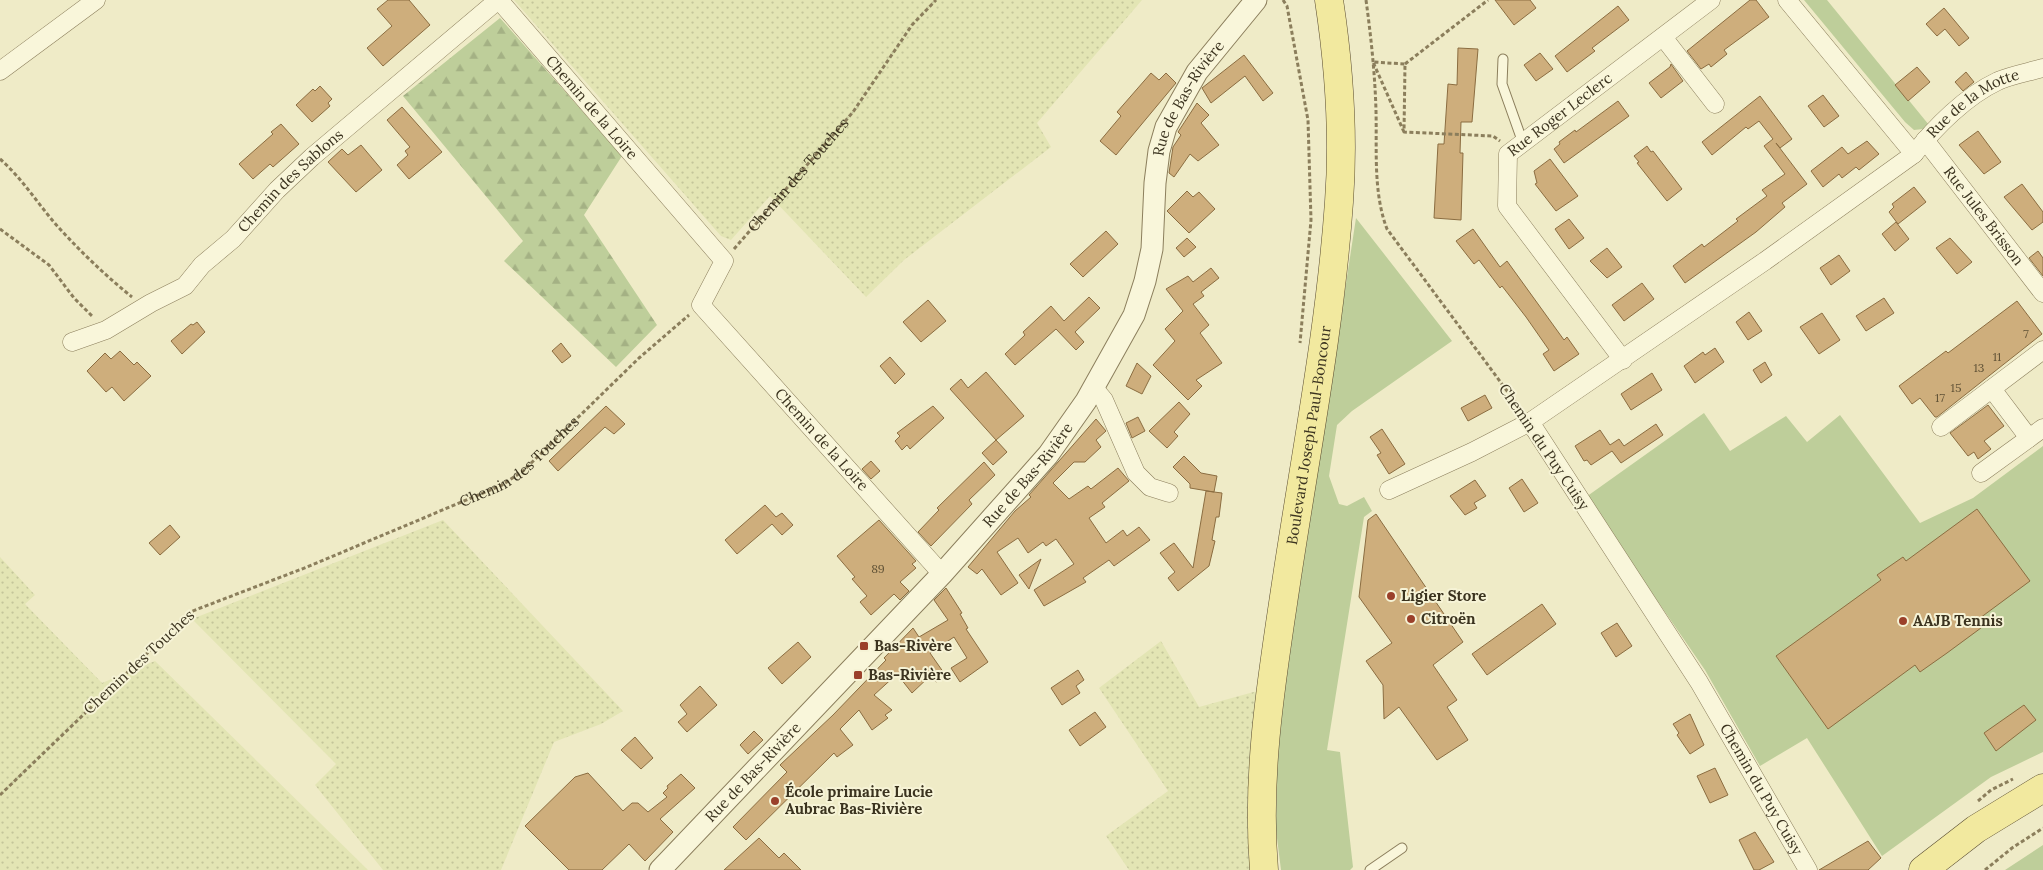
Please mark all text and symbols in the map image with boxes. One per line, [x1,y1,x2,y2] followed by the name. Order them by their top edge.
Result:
[1148,36,1228,157] street label: Rue de Bas-Rivière
[542,51,642,163] street label: Chemin de la Loire
[1922,65,2021,142] street label: Rue de la Motte
[1503,68,1616,160] street label: Rue Roger Leclerc
[743,114,853,236] street label: Chemin des Touches
[233,125,347,236] street label: Chemin des Sablons
[1940,162,2028,269] street label: Rue Jules Brisson
[1282,324,1335,546] street label: Boulevard Joseph Paul-Boncour
[2023,326,2029,341] house number: 7
[1993,349,2001,364] house number: 11
[1973,360,1985,375] house number: 13
[1495,380,1594,514] street label: Chemin du Puy Cuisy
[1951,380,1961,395] house number: 15
[771,384,873,495] street label: Chemin de la Loire
[1935,390,1945,405] house number: 17
[456,412,583,511] street label: Chemin des Touches
[978,419,1077,531] street label: Rue de Bas-Rivière
[871,561,885,576] house number: 89
[1401,586,1486,605] place label: Ligier Store
[1385,590,1397,602] marker: Ligier Store
[79,605,198,718] street label: Chemin des Touches
[1421,609,1476,628] place label: Citroën
[1913,611,2003,630] place label: AAJB Tennis
[1405,613,1417,625] marker: Citroën
[1897,615,1909,627] marker: AAJB Tennis
[874,636,952,655] place label: Bas-Rivère
[858,640,870,652] marker: Bas-Rivère
[868,665,951,684] place label: Bas-Rivière
[852,669,864,681] marker: Bas-Rivière
[701,718,805,826] street label: Rue de Bas-Rivière
[1716,720,1807,858] street label: Chemin du Puy Cuisy
[785,782,933,818] place label: École primaire Lucie Aubrac Bas-Rivière
[769,795,781,807] marker: École primaire Lucie Aubrac Bas-Rivière

